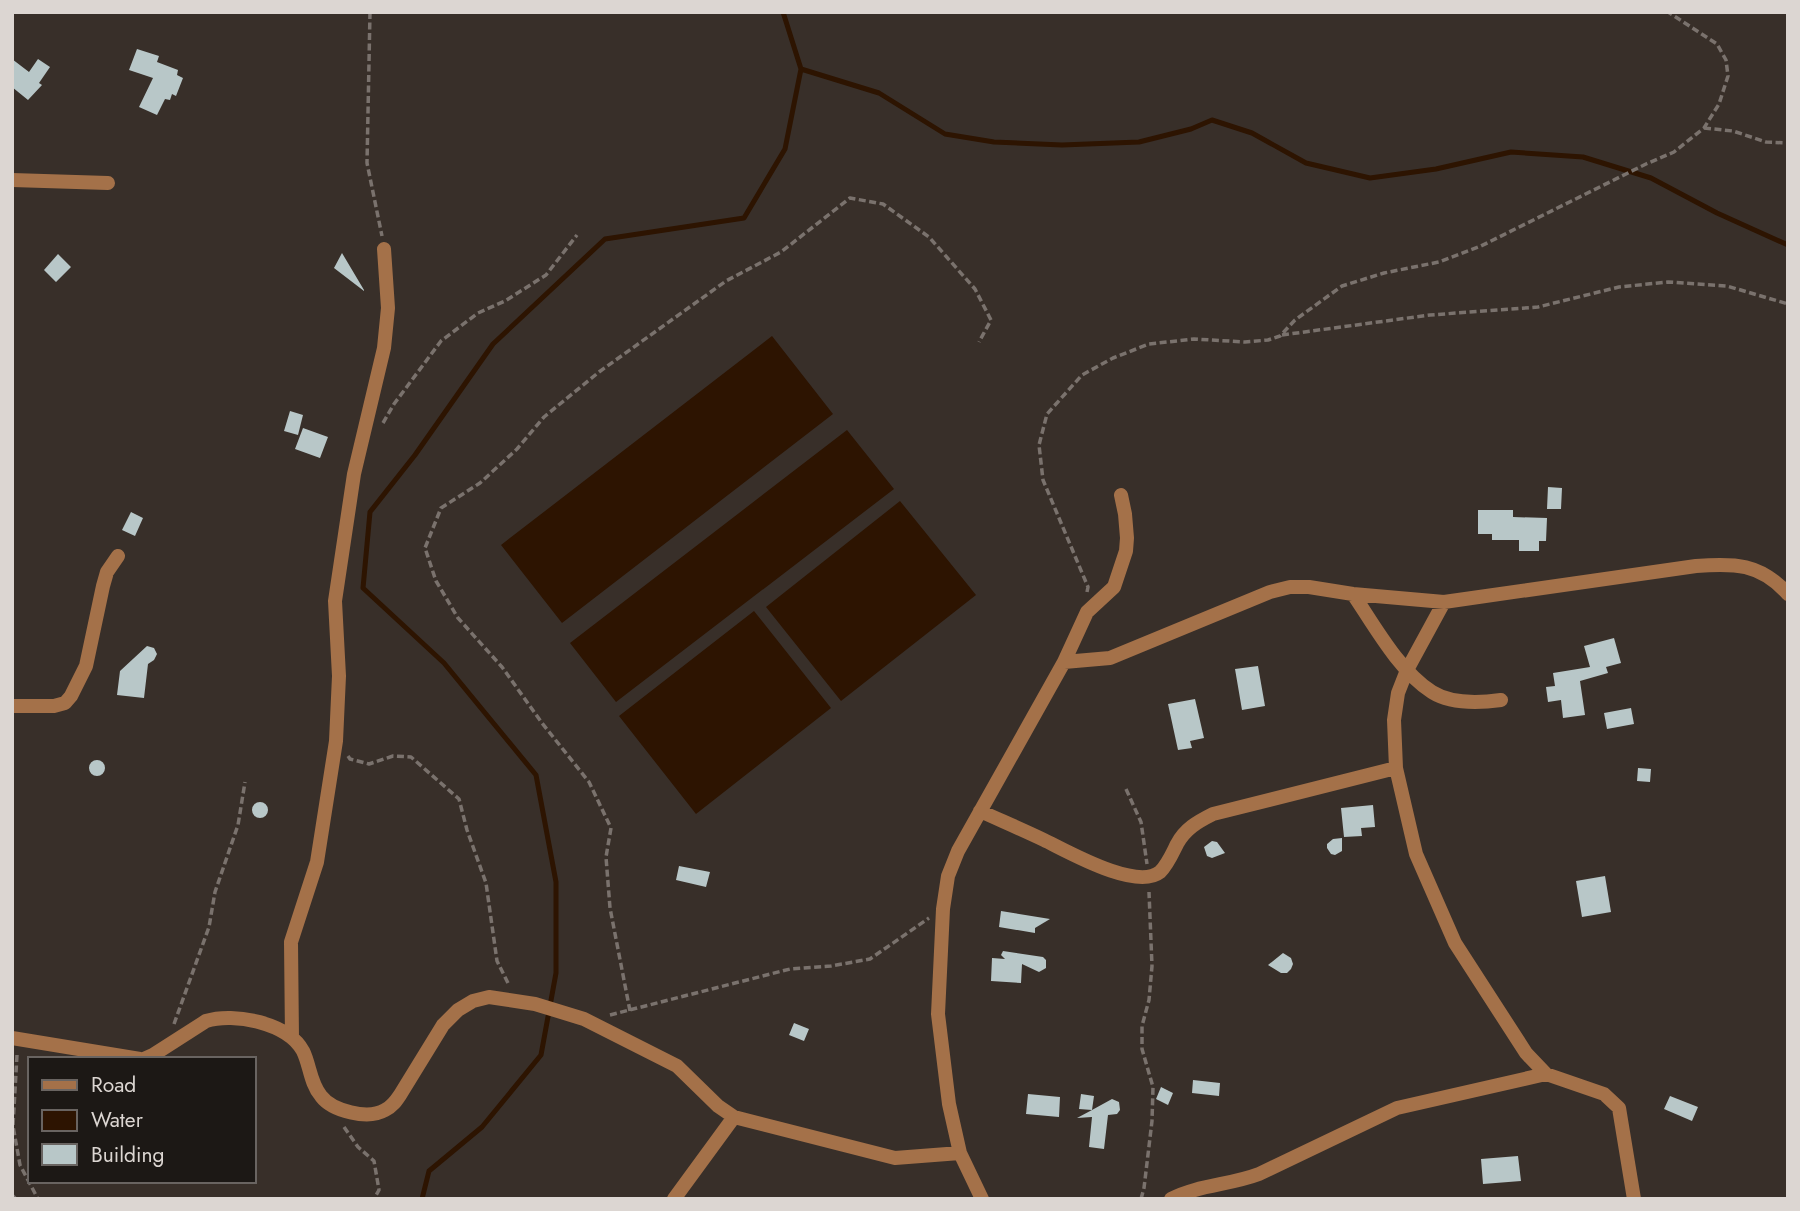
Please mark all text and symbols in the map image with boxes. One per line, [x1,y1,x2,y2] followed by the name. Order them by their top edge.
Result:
[28,1057,256,1183] legend
[91,1070,136,1100] text: Road
[91,1105,144,1135] text: Water
[91,1140,164,1170] text: Building

